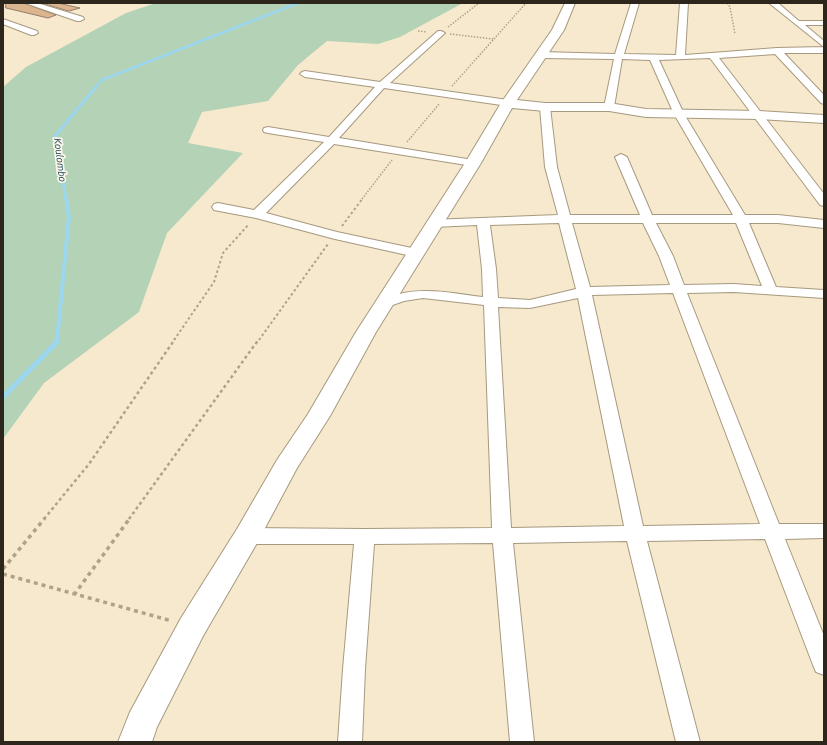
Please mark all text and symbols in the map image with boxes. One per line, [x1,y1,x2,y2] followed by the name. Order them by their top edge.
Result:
[51,137,69,183] water label: Koulombo

